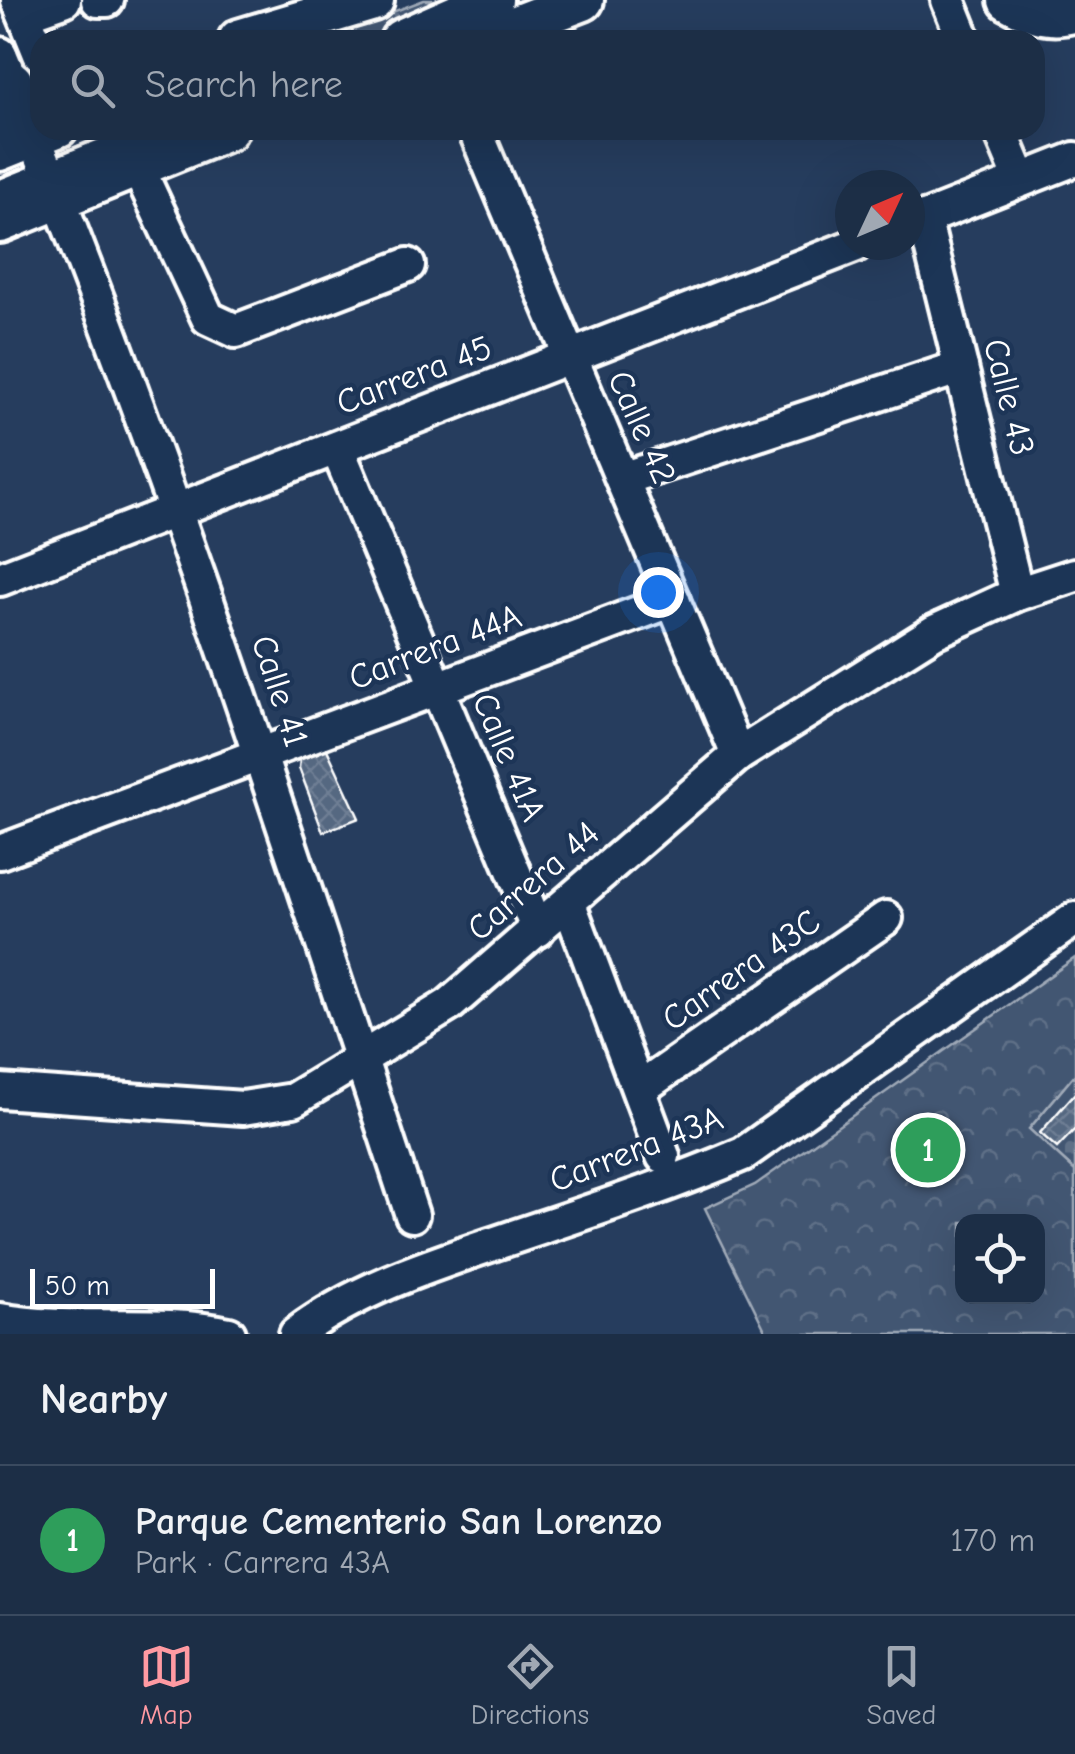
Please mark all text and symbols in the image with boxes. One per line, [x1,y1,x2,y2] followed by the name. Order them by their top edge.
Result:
[30,30,1045,140] search box
[65,58,120,113] icon: search
[145,63,343,107] text: Search here
[835,170,925,260] north arrow
[331,327,497,423] street label: Carrera 45
[975,334,1043,460] street label: Calle 43
[599,364,685,490] street label: Calle 42
[633,567,684,618] your location
[343,595,527,699] street label: Carrera 44A
[243,630,317,752] street label: Calle 41
[464,687,554,827] street label: Calle 41A
[459,813,607,949] street label: Carrera 44
[654,901,828,1039] street label: Carrera 43C
[544,1097,728,1201] street label: Carrera 43A
[896,1112,960,1188] pin: 1
[955,1214,1045,1304] map controls
[955,1214,1045,1304] button: locate
[30,1264,215,1308] scale bar
[45,1270,110,1302] text: 50 m
[40,1375,167,1424] text: Nearby
[135,1500,662,1544] text: Parque Cementerio San Lorenzo
[66,1522,79,1559] text: 1
[951,1522,1035,1559] text: 170 m
[135,1544,390,1581] text: Park · Carrera 43A
[139,1639,194,1731] tab: Map
[471,1639,589,1731] tab: Directions
[866,1639,936,1731] tab: Saved

